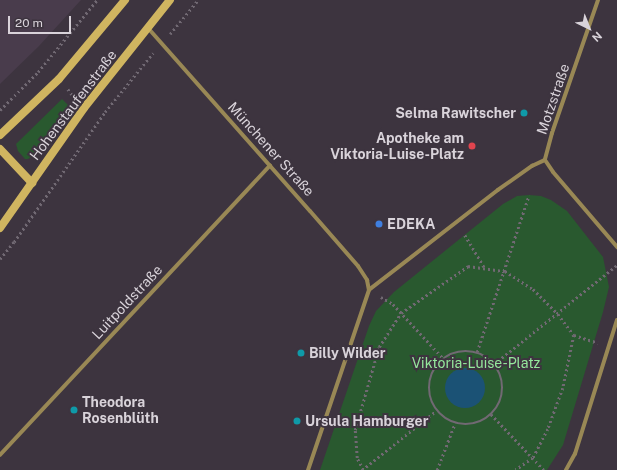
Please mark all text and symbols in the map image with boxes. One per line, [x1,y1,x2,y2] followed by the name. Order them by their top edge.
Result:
[10,8,73,34] scale bar
[569,8,609,48] north arrow
[15,16,43,30] text: 20 m
[590,29,604,44] text: N
[26,47,120,163] street label: Hohenstaufenstraße
[533,61,573,137] street label: Motzstraße
[224,98,318,200] street label: Münchener Straße
[395,105,516,121] place label: Selma Rawitscher
[519,108,529,118] marker: Selma Rawitscher
[330,130,464,162] place label: Apotheke am Viktoria-Luise-Platz
[467,141,477,151] marker: Apotheke am Viktoria-Luise-Platz
[387,216,435,232] place label: EDEKA
[374,219,384,229] marker: EDEKA
[88,261,166,343] street label: Luitpoldstraße
[309,345,386,361] place label: Billy Wilder
[296,348,306,358] marker: Billy Wilder
[412,355,540,371] park label: Viktoria-Luise-Platz
[82,394,159,426] place label: Theodora Rosenblüth
[69,405,79,415] marker: Theodora Rosenblüth
[305,413,428,429] place label: Ursula Hamburger
[292,416,302,426] marker: Ursula Hamburger

